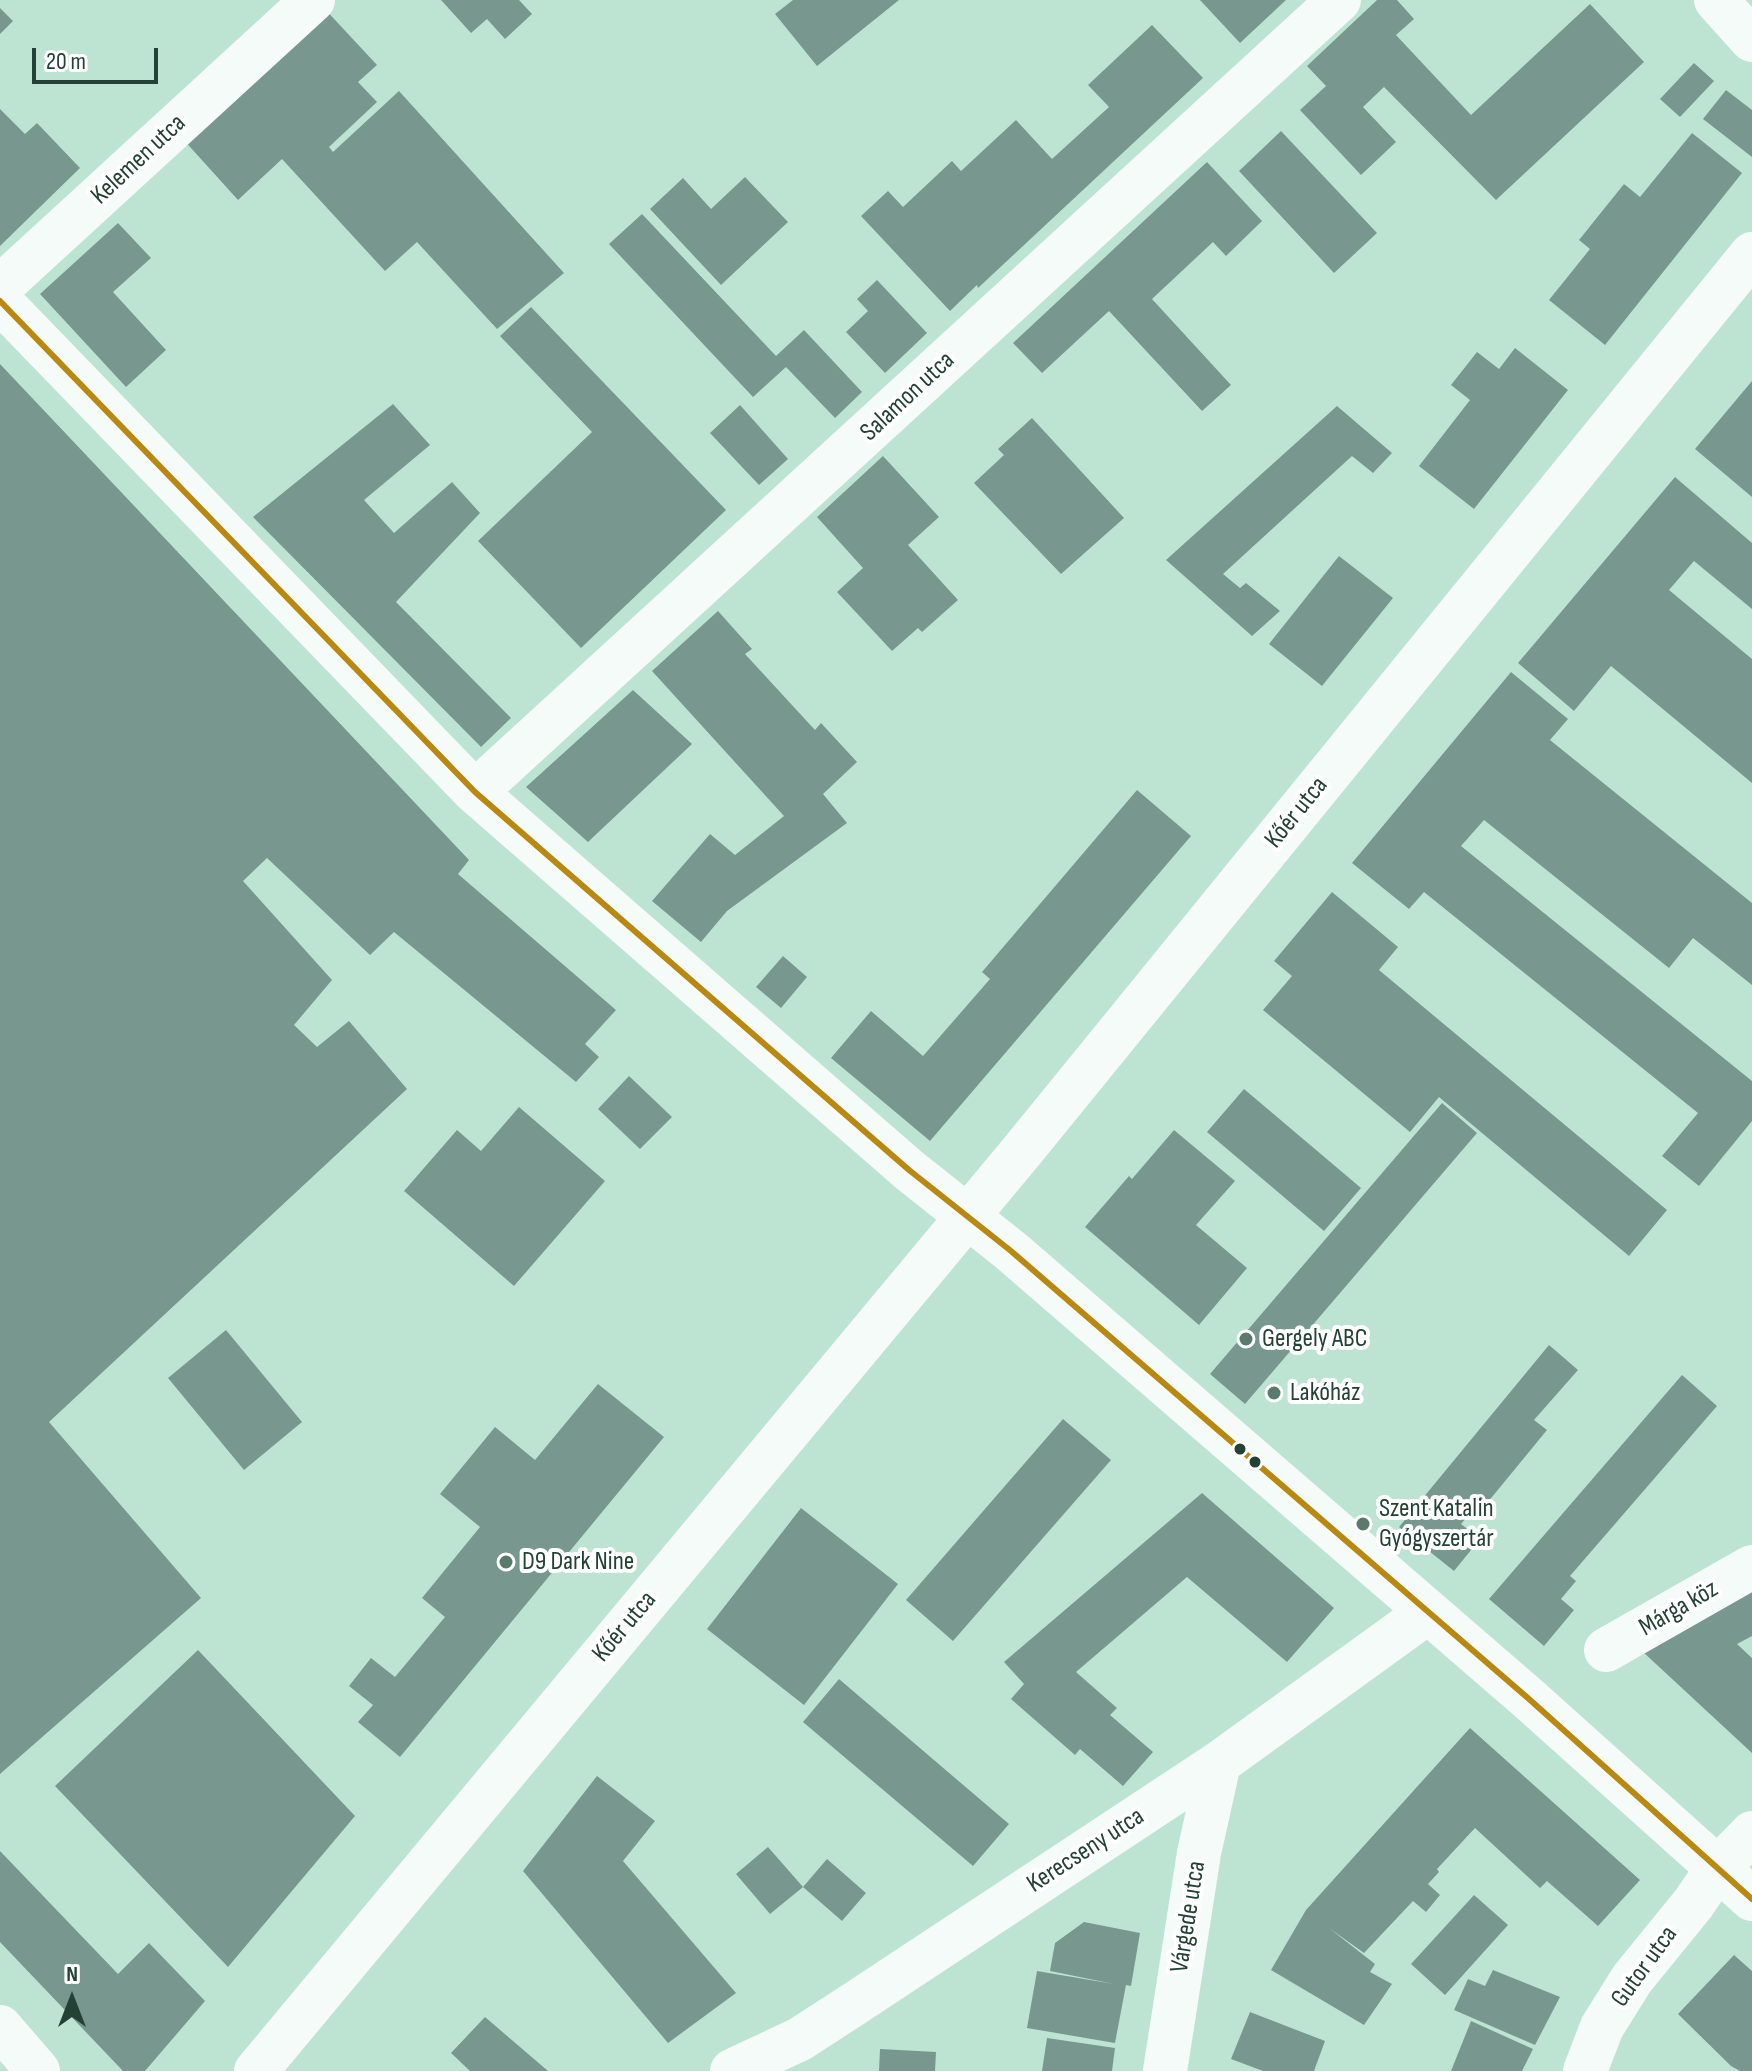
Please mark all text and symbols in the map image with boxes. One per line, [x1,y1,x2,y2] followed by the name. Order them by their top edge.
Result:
[36,32,162,82] scale bar
[46,47,86,76] text: 20 m
[85,108,193,212] street label: Kelemen utca
[854,346,962,448] street label: Salamon utca
[1259,771,1335,855] street label: Kőér utca
[1262,1323,1367,1355] place label: Gergely ABC
[1237,1330,1255,1348] marker: Gergely ABC
[1290,1377,1360,1409] place label: Lakóház
[1265,1384,1283,1402] marker: Lakóház
[1232,1441,1248,1457] unlabelled marker
[1247,1454,1263,1470] unlabelled marker
[1379,1493,1494,1554] place label: Szent Katalin Gyógyszertár
[1354,1515,1372,1533] marker: Szent Katalin Gyógyszertár
[522,1546,634,1578] place label: D9 Dark Nine
[497,1553,515,1571] marker: D9 Dark Nine
[1634,1574,1724,1644] street label: Márga köz
[586,1585,664,1669] street label: Kőér utca
[1022,1802,1150,1900] street label: Kerecseny utca
[1165,1859,1213,1975] street label: Várgede utca
[1605,1920,1685,2014] street label: Gutor utca
[32,1959,112,2039] north arrow
[66,1961,78,1988] text: N

